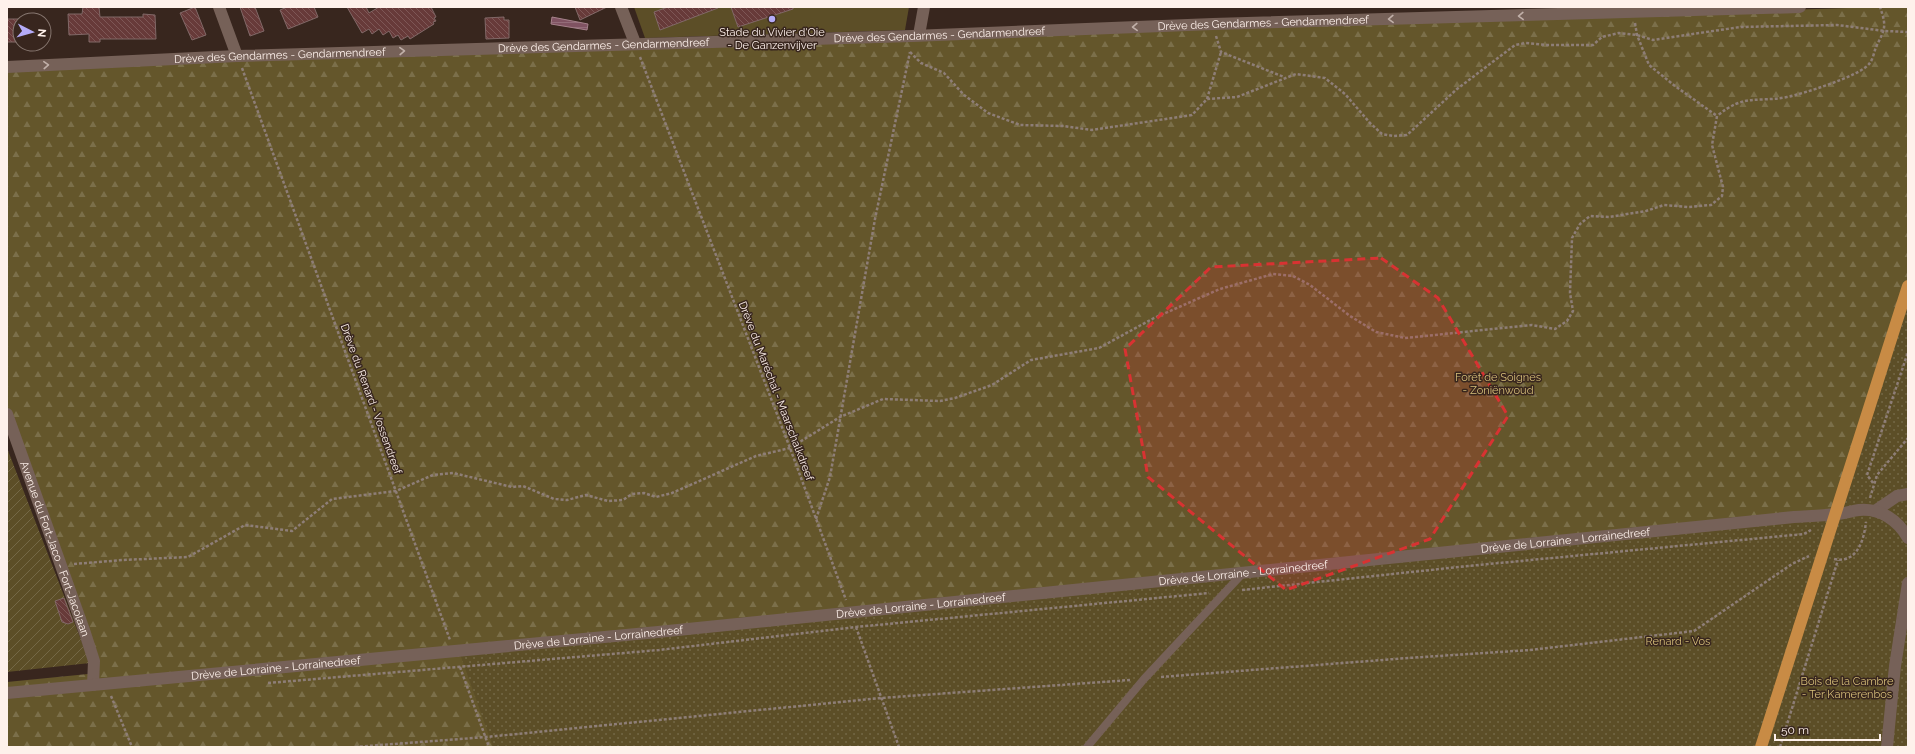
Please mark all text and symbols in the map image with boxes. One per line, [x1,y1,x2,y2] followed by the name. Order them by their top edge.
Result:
[12,12,52,52] north arrow
[1518,12,1524,20] one-way arrow
[1157,13,1369,33] street label: Drève des Gendarmes - Gendarmendreef
[767,14,777,24] marker: Stade du Vivier d'Oie - De Ganzenvijver
[1388,15,1394,23] one-way arrow
[1132,23,1138,31] one-way arrow
[834,24,1046,45] street label: Drève des Gendarmes - Gendarmendreef
[719,26,825,52] place label: Stade du Vivier d'Oie - De Ganzenvijver
[35,28,48,38] text: N
[498,35,710,55] street label: Drève des Gendarmes - Gendarmendreef
[174,45,386,66] street label: Drève des Gendarmes - Gendarmendreef
[399,46,405,55] one-way arrow
[43,61,49,69] one-way arrow
[736,300,816,483] street label: Drève du Maréchal - Maarschalkdreef
[338,322,404,476] street label: Drève du Renard - Vossendreef
[1455,371,1541,397] park label: Forêt de Soignes - Zoniënwoud
[18,459,92,638] street label: Avenue du Fort-Jaco - Fort-Jacolaan
[1480,525,1651,555] street label: Drève de Lorraine - Lorrainedreef
[1158,558,1329,588] street label: Drève de Lorraine - Lorrainedreef
[836,590,1006,620] street label: Drève de Lorraine - Lorrainedreef
[513,623,684,652] street label: Drève de Lorraine - Lorrainedreef
[1646,635,1710,648] park label: Renard - Vos
[191,653,361,682] street label: Drève de Lorraine - Lorrainedreef
[1801,675,1894,701] park label: Bois de la Cambre - Ter Kamerenbos
[1775,716,1880,742] scale bar
[1781,723,1809,737] text: 50 m

